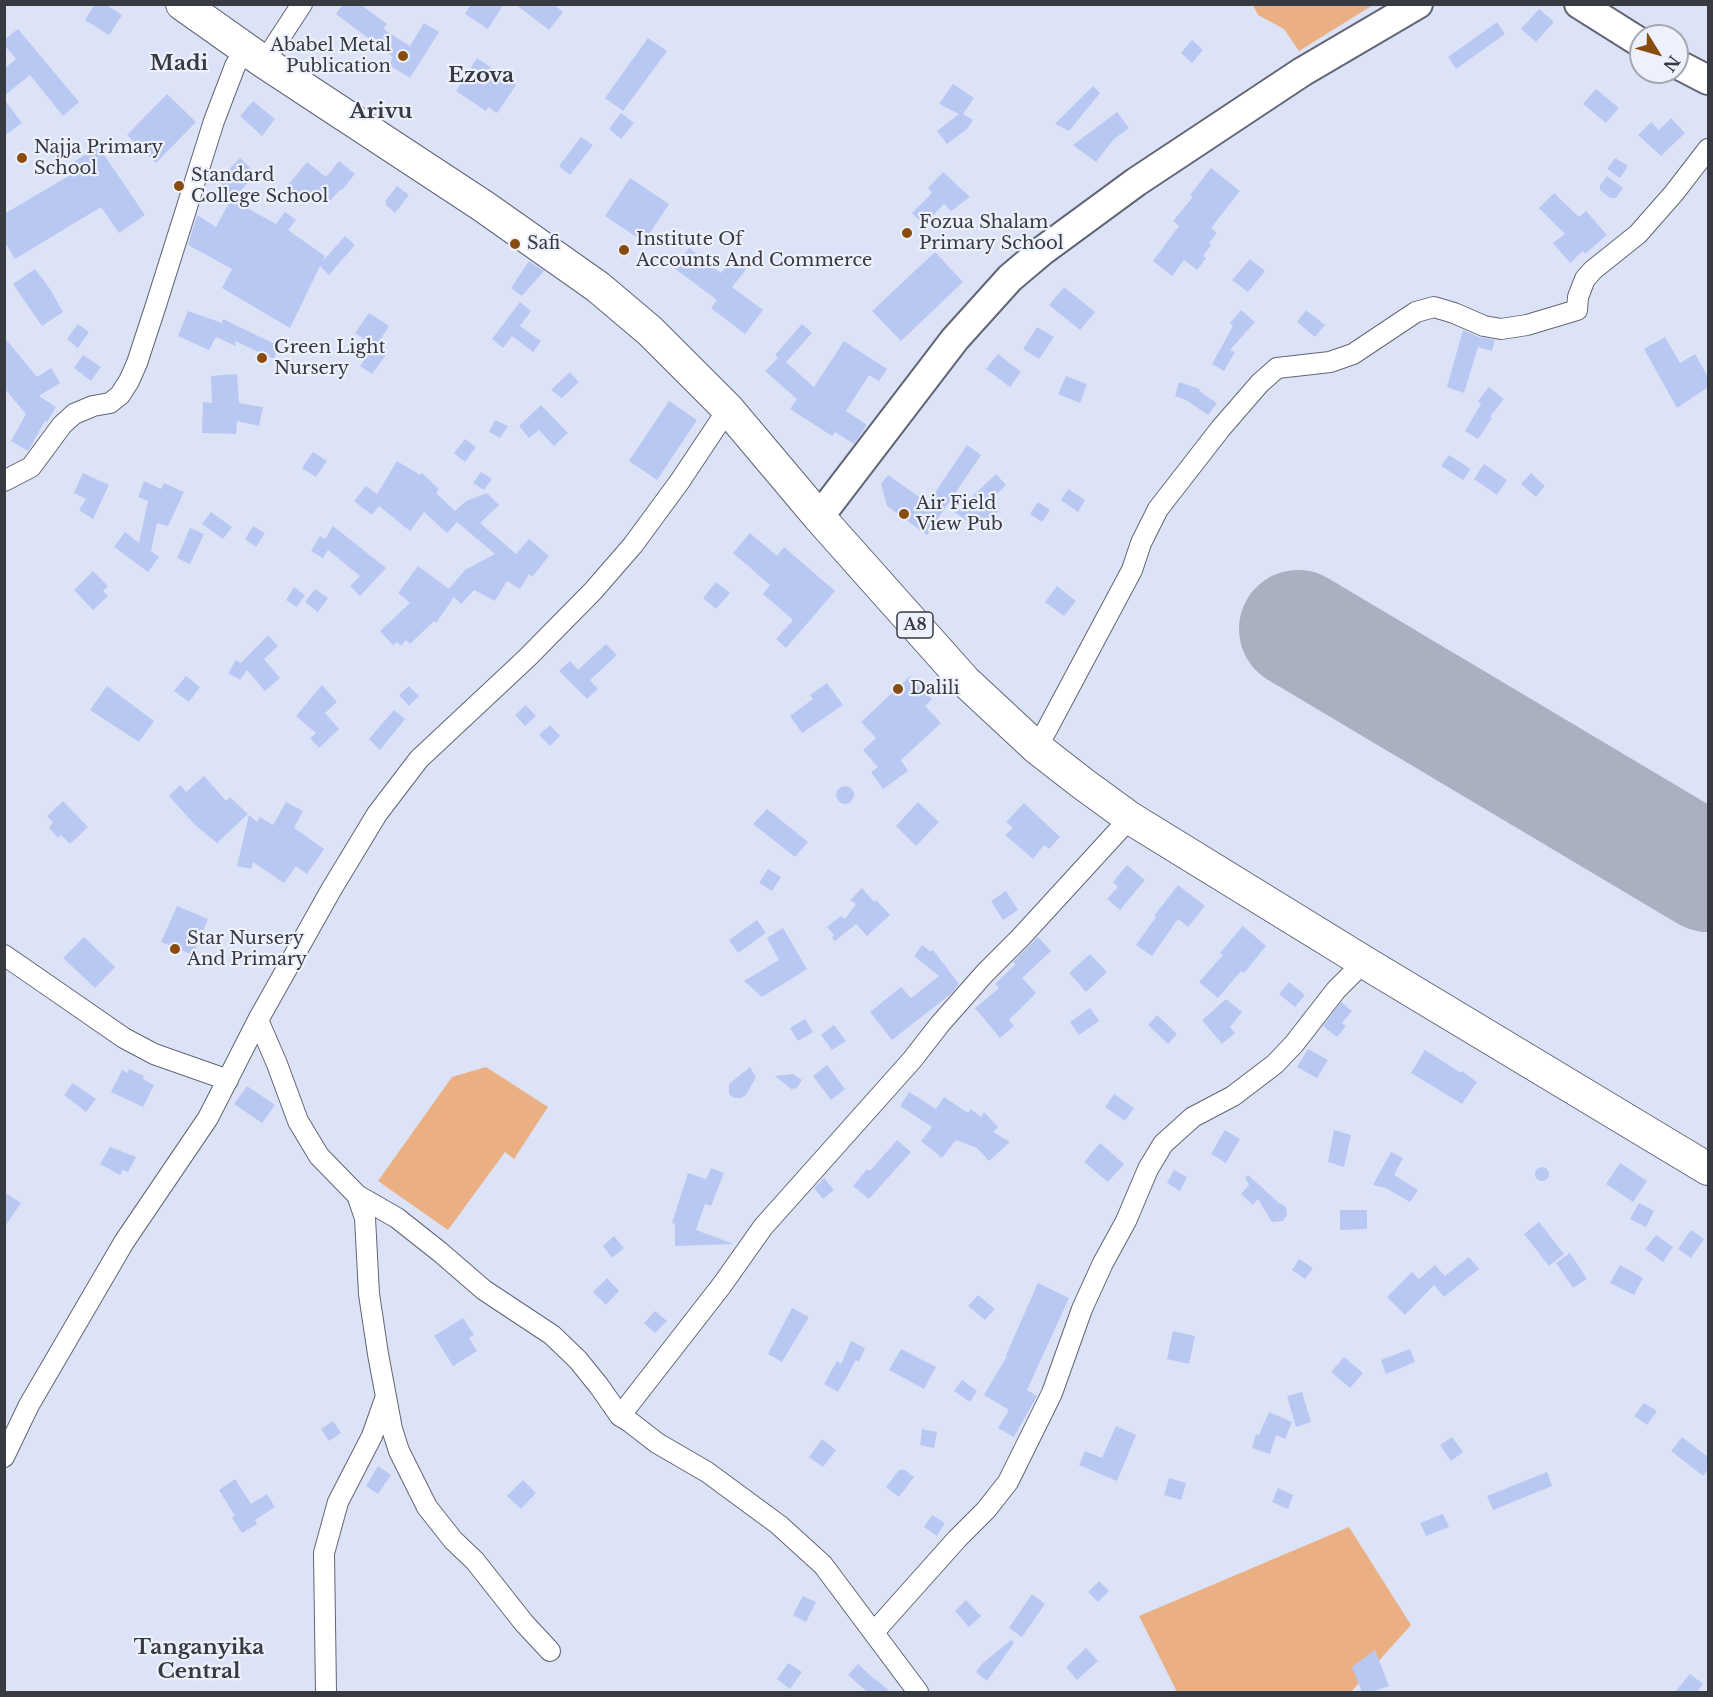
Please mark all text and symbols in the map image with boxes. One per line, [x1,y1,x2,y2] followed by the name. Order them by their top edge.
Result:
[1629,24,1689,84] north arrow
[270,35,391,78] place label: Ababel Metal Publication
[396,49,410,63] marker: Ababel Metal Publication
[150,51,208,77] district label: Madi
[1659,52,1684,76] text: N
[448,63,514,89] district label: Ezova
[350,99,412,125] district label: Arivu
[34,137,163,180] place label: Najja Primary School
[15,151,29,165] marker: Najja Primary School
[191,165,328,207] place label: Standard College School
[172,179,186,193] marker: Standard College School
[919,212,1064,254] place label: Fozua Shalam Primary School
[900,226,914,240] marker: Fozua Shalam Primary School
[636,229,872,272] place label: Institute Of Accounts And Commerce
[527,233,560,255] place label: Safi
[508,237,522,251] marker: Safi
[617,243,631,257] marker: Institute Of Accounts And Commerce
[274,337,385,380] place label: Green Light Nursery
[255,351,269,365] marker: Green Light Nursery
[916,493,1003,536] place label: Air Field View Pub
[897,507,911,521] marker: Air Field View Pub
[897,612,933,638] road number: A8
[910,678,960,700] place label: Dalili
[891,682,905,696] marker: Dalili
[187,928,307,970] place label: Star Nursery And Primary
[168,942,182,956] marker: Star Nursery And Primary
[134,1635,264,1685] district label: Tanganyika Central

